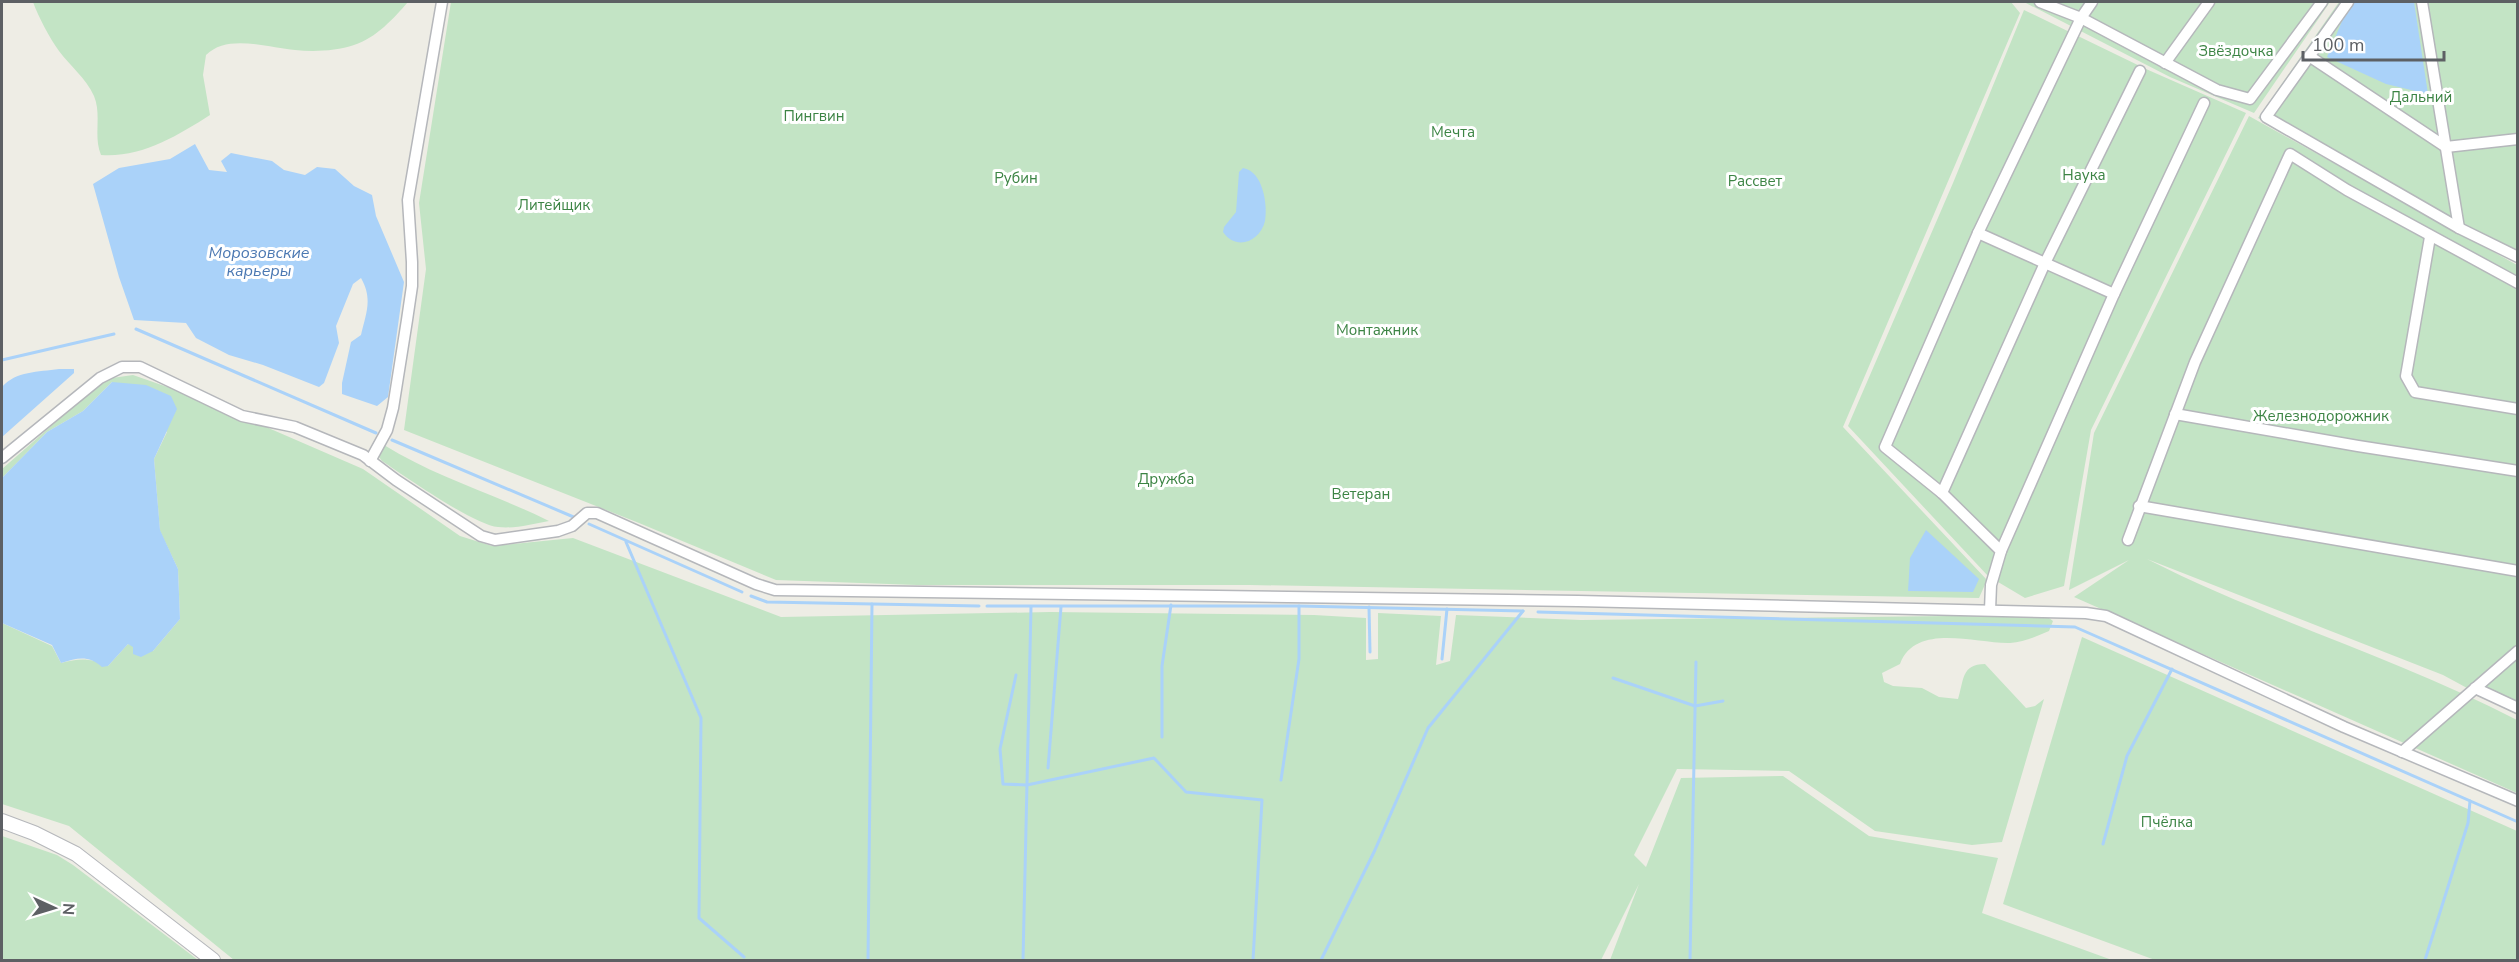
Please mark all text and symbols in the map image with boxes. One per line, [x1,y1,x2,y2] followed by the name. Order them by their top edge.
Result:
[2303,24,2444,62] scale bar
[2312,33,2364,57] text: 100 m
[2198,41,2274,61] park label: Звёздочка
[2390,87,2452,107] park label: Дальний
[783,106,845,126] park label: Пингвин
[1431,122,1475,142] park label: Мечта
[2062,165,2106,185] park label: Наука
[994,168,1038,188] park label: Рубин
[1728,171,1783,191] park label: Рассвет
[518,195,590,215] park label: Литейщик
[208,242,310,282] water label: Морозовские карьеры
[1336,320,1418,340] park label: Монтажник
[2253,406,2389,426] park label: Железнодорожник
[1138,469,1194,489] park label: Дружба
[1332,484,1390,504] park label: Ветеран
[2141,812,2193,832] park label: Пчёлка
[24,878,84,938] north arrow
[57,902,79,916] text: N

